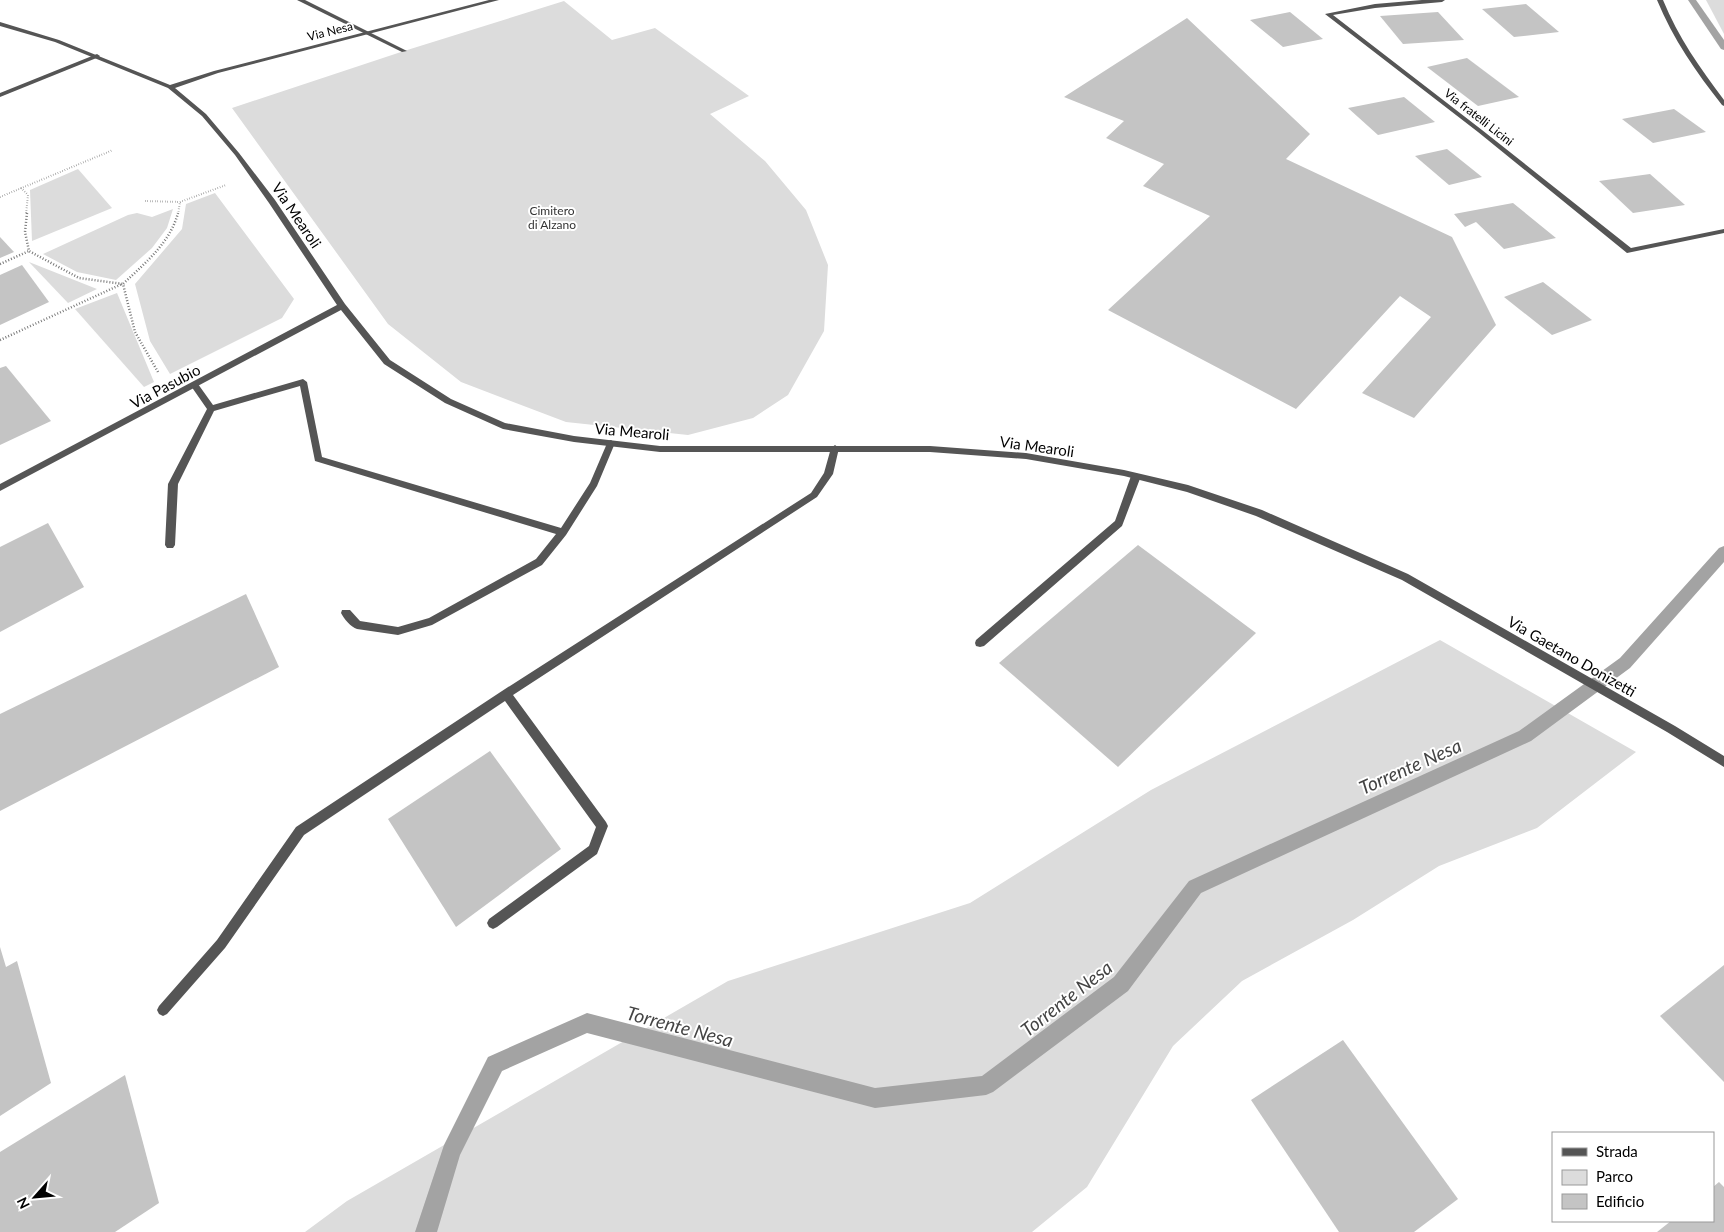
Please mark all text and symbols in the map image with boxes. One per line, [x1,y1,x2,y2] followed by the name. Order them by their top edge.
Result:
[306,18,354,44] street label: Via Nesa
[1441,85,1517,149] street label: Via fratelli Licini
[269,179,325,251] street label: Via Mearoli
[528,203,576,232] park label: Cimitero di Alzano
[127,360,203,412] street label: Via Pasubio
[594,419,670,443] street label: Via Mearoli
[999,432,1075,460] street label: Via Mearoli
[1505,612,1639,700] street label: Via Gaetano Donizetti
[1355,733,1465,799] water label: Torrente Nesa
[1016,955,1116,1041] water label: Torrente Nesa
[624,1001,736,1051] water label: Torrente Nesa
[1552,1132,1714,1222] legend
[1596,1142,1638,1160] text: Strada
[1596,1167,1633,1185] text: Parco
[10,1172,60,1222] north arrow
[1596,1192,1644,1210] text: Edificio
[13,1194,33,1212] text: N

